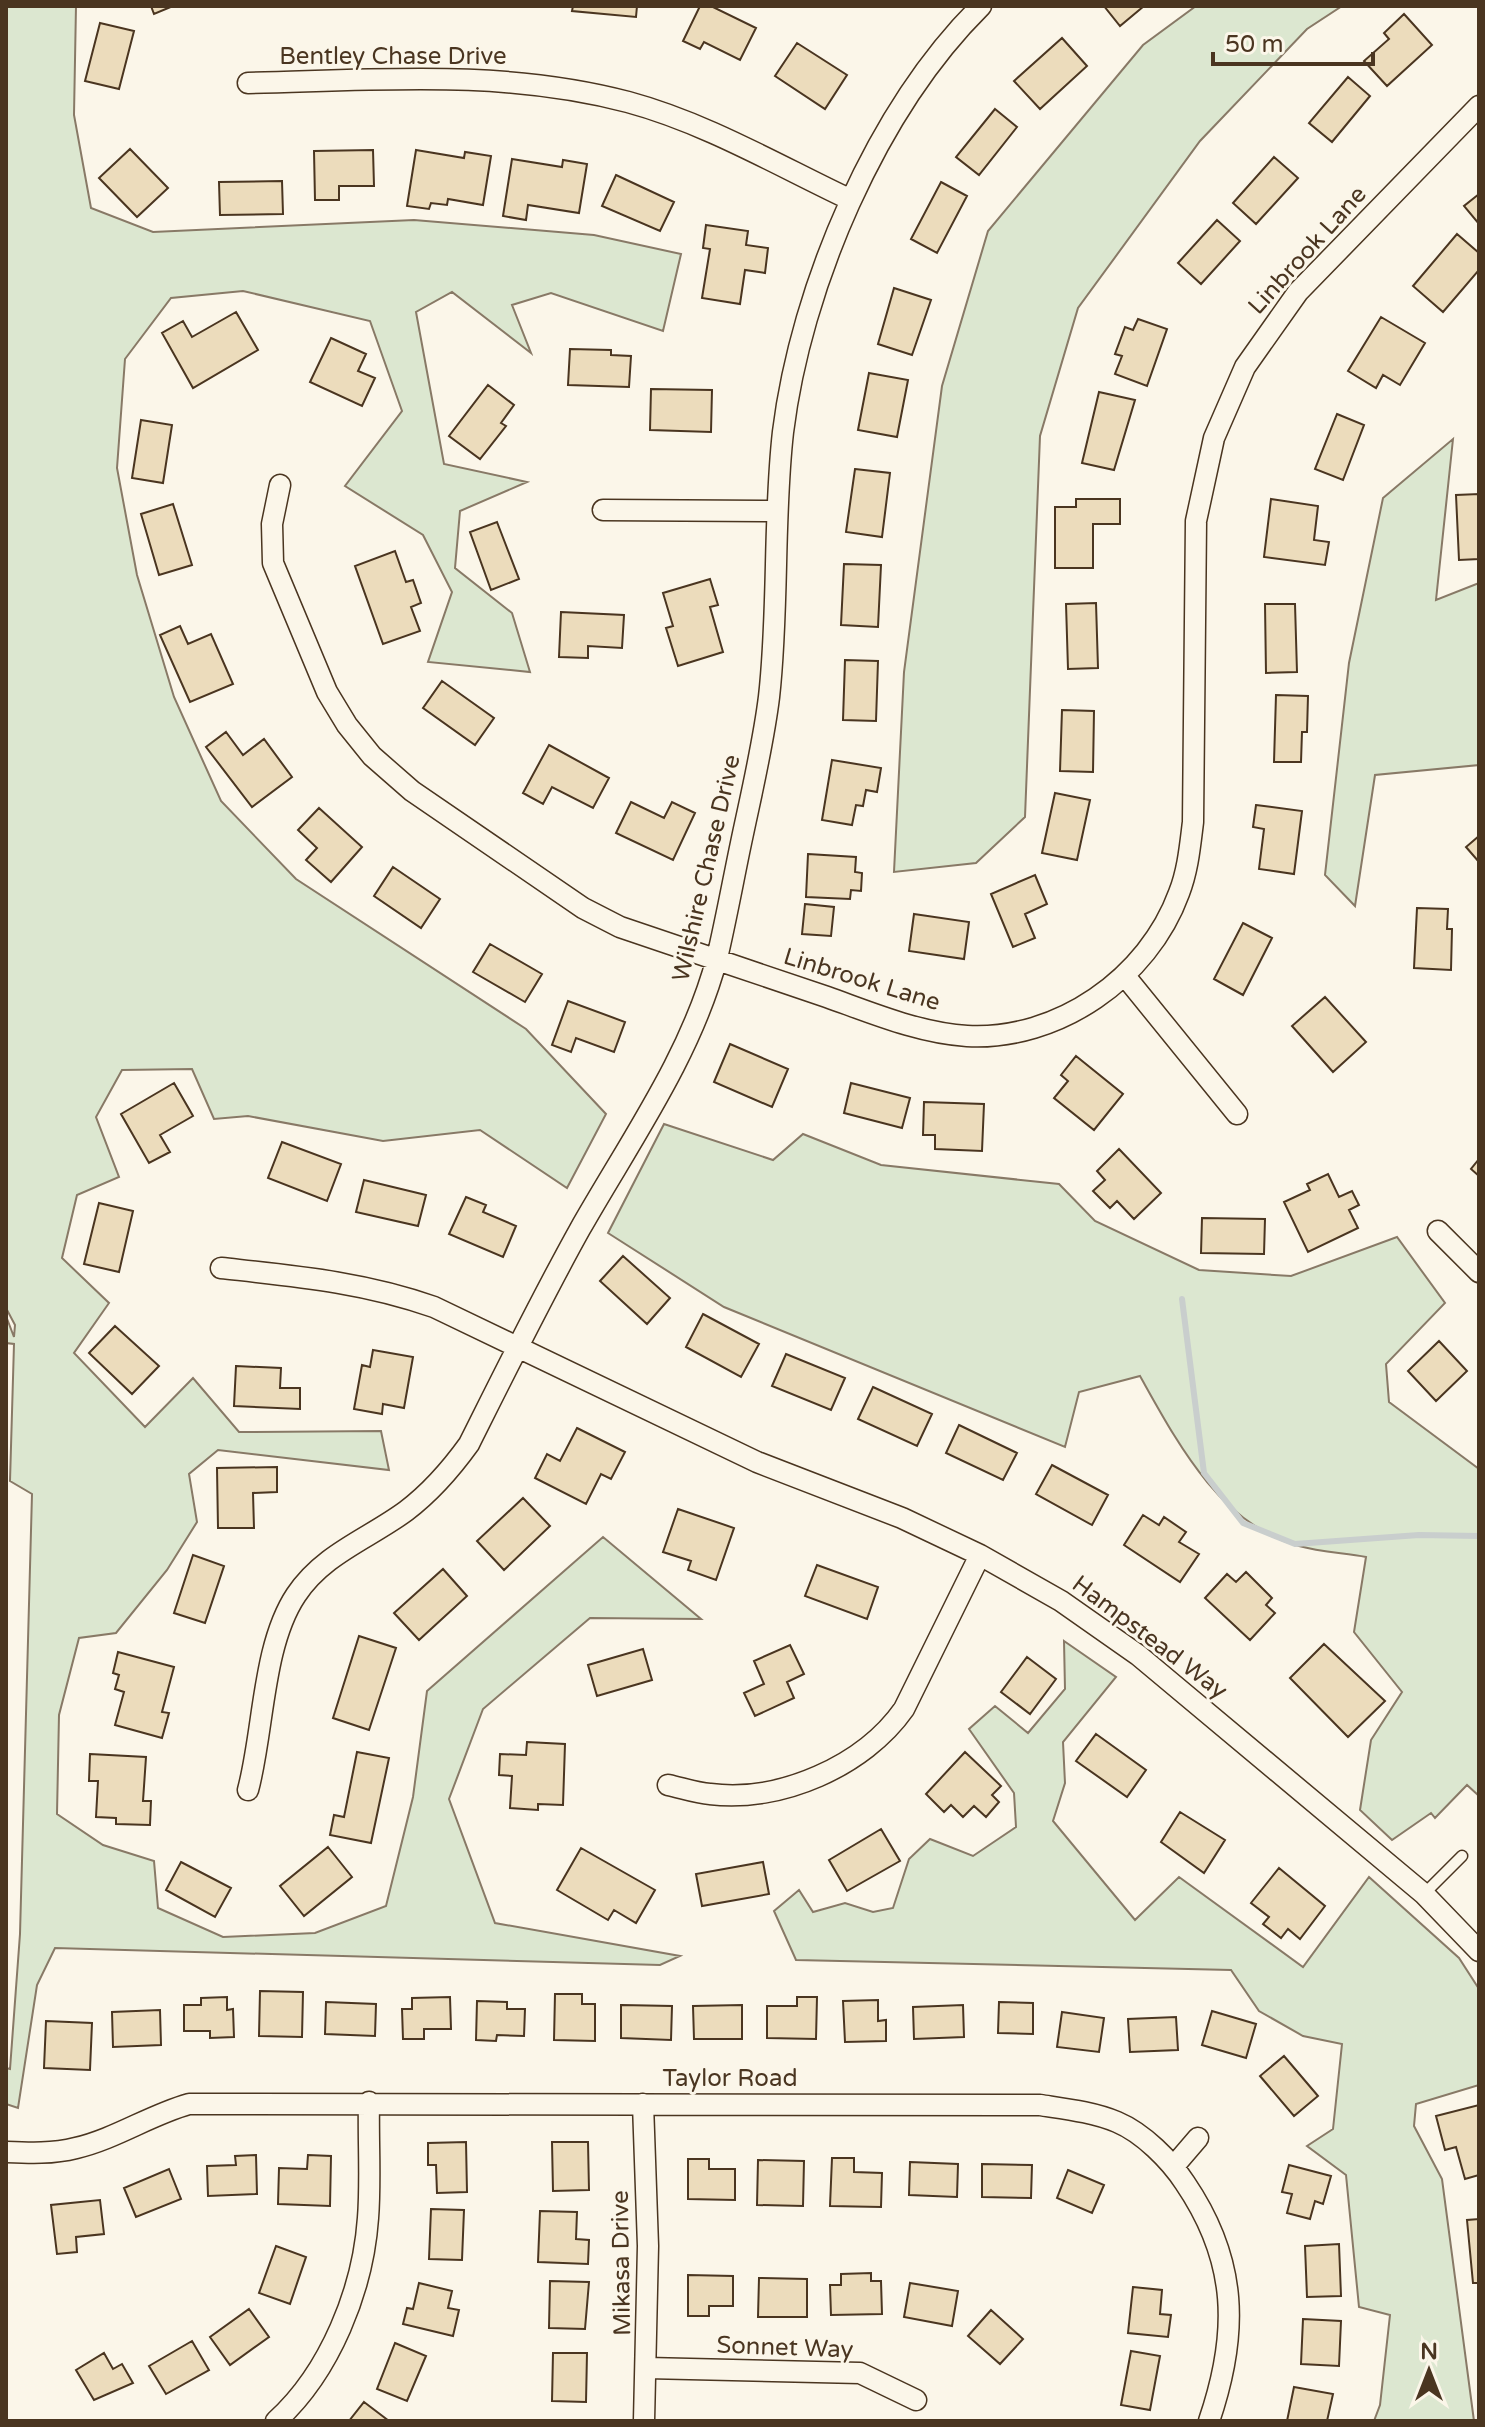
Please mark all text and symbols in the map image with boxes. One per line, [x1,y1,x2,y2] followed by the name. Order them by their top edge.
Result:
[1213,16,1373,66] scale bar
[1225,30,1283,59] text: 50 m
[279,42,507,71] street label: Bentley Chase Drive
[1242,180,1372,320] street label: Linbrook Lane
[666,752,747,984] street label: Wilshire Chase Drive
[780,942,944,1017] street label: Linbrook Lane
[1066,1570,1233,1705] street label: Hampstead Way
[662,2064,798,2093] street label: Taylor Road
[606,2190,637,2336] street label: Mikasa Drive
[716,2331,854,2364] street label: Sonnet Way
[1389,2331,1469,2411] north arrow
[1420,2339,1438,2365] text: N

